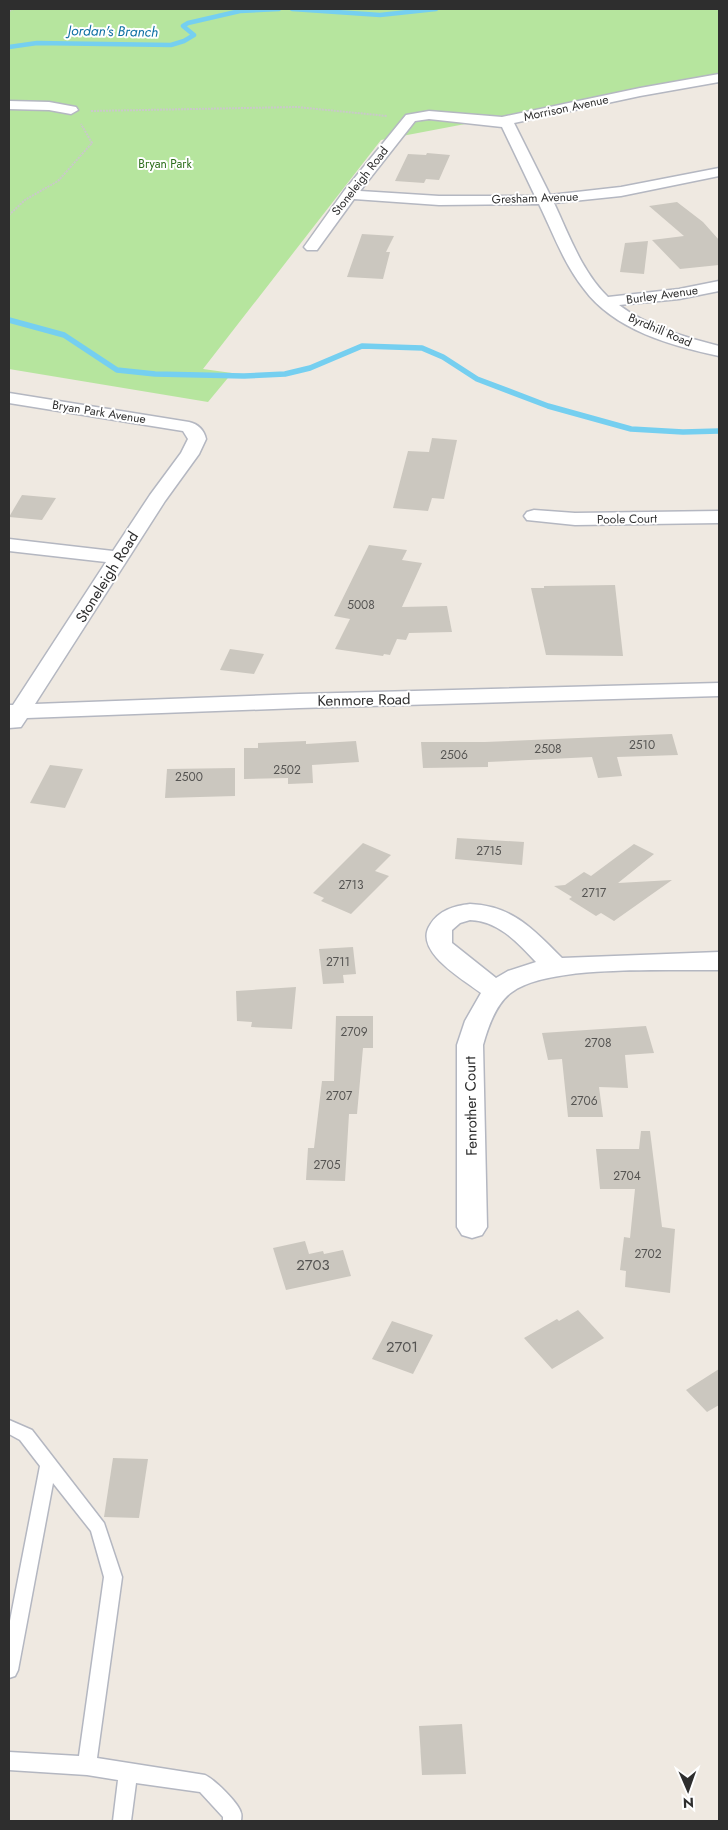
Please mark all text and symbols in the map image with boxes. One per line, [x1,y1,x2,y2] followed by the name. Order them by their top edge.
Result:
[65,20,158,42] water label: Jordan's Branch
[522,90,610,126] street label: Morrison Avenue
[327,143,393,219] street label: Stoneleigh Road
[138,155,192,173] park label: Bryan Park
[491,187,579,209] street label: Gresham Avenue
[625,281,699,309] street label: Burley Avenue
[625,309,695,351] street label: Byrdhill Road
[51,396,147,428] street label: Bryan Park Avenue
[597,509,657,529] street label: Poole Court
[70,527,144,627] street label: Stoneleigh Road
[347,596,375,614] house number: 5008
[317,688,411,712] street label: Kenmore Road
[629,736,655,754] house number: 2510
[534,740,562,758] house number: 2508
[440,746,468,764] house number: 2506
[273,761,301,779] house number: 2502
[175,768,203,786] house number: 2500
[476,842,502,860] house number: 2715
[338,876,364,894] house number: 2713
[582,884,607,902] house number: 2717
[326,953,350,971] house number: 2711
[340,1023,368,1041] house number: 2709
[585,1034,611,1052] house number: 2708
[459,1056,483,1156] street label: Fenrother Court
[326,1087,353,1105] house number: 2707
[570,1092,598,1110] house number: 2706
[313,1156,341,1174] house number: 2705
[613,1167,641,1185] house number: 2704
[634,1245,662,1263] house number: 2702
[296,1254,330,1276] house number: 2703
[386,1336,418,1358] house number: 2701
[663,1765,713,1815] north arrow
[683,1793,694,1813] text: N

